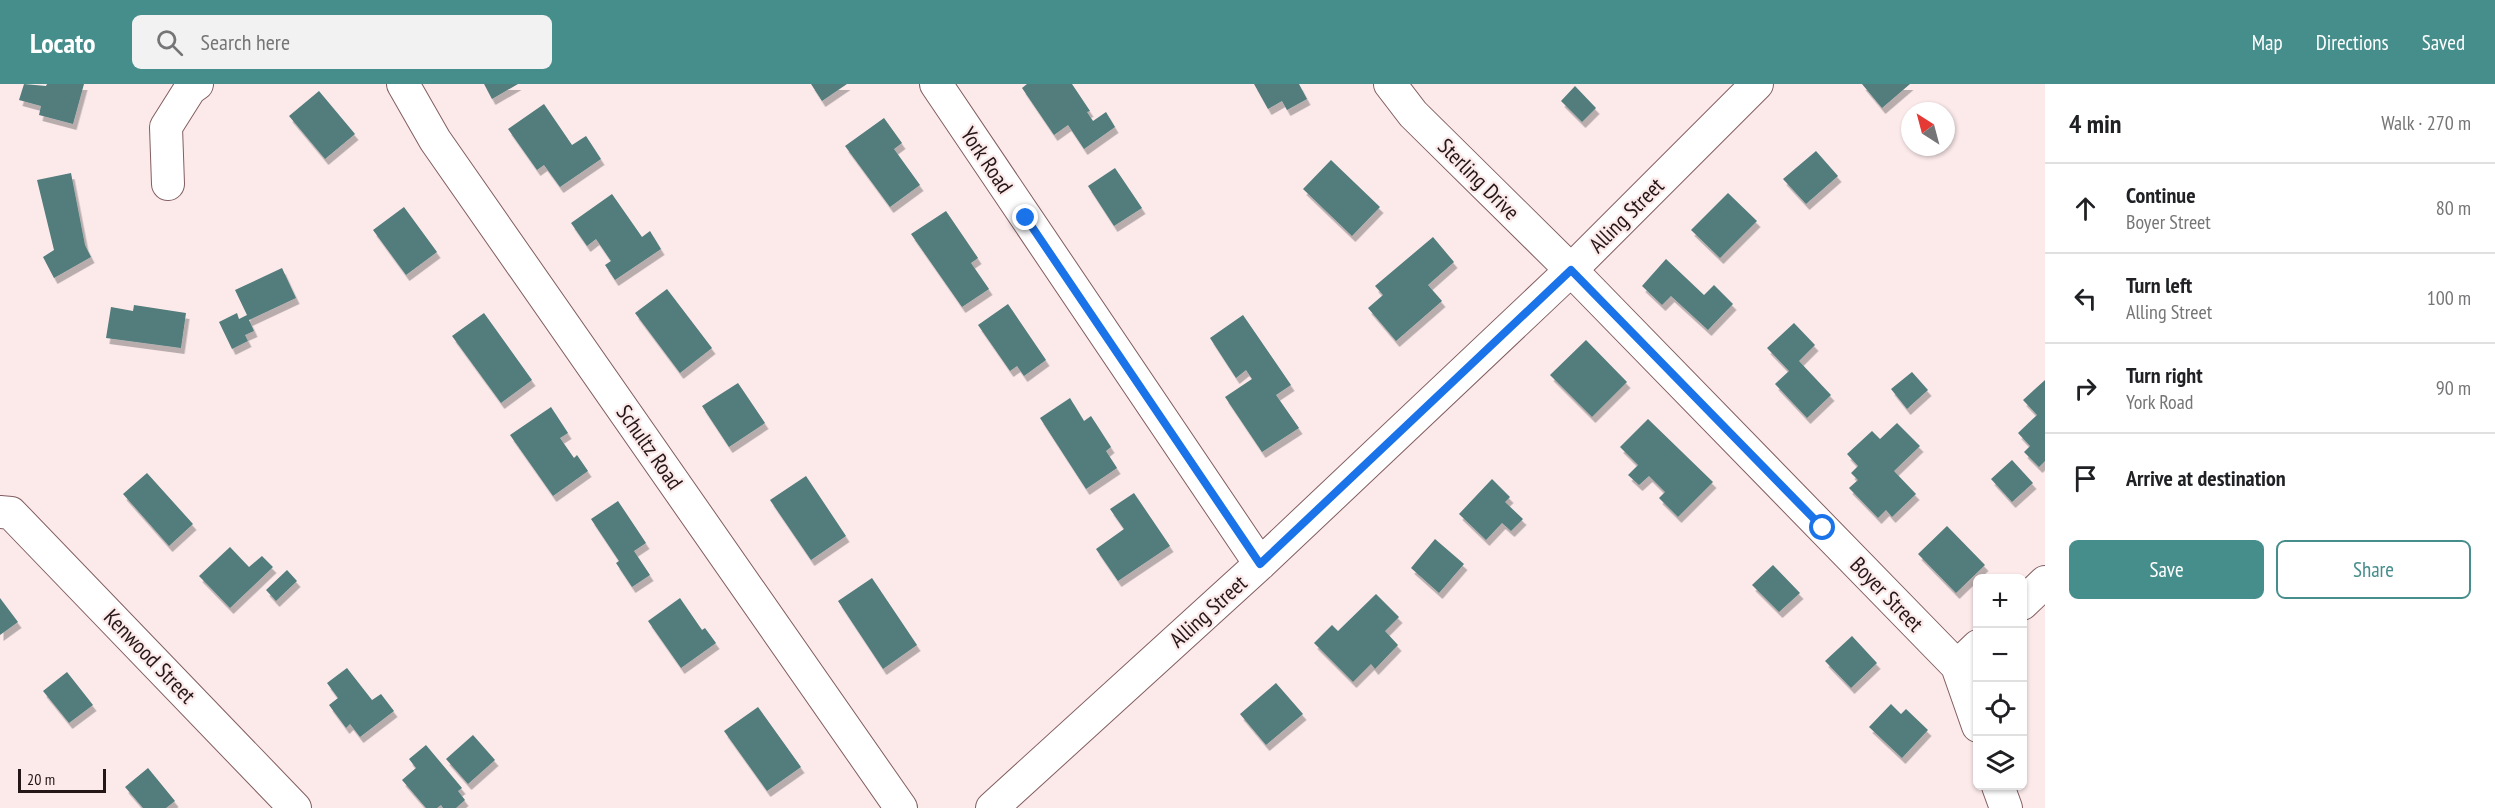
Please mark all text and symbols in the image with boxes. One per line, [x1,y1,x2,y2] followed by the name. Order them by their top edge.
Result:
[132,15,552,69] search box
[30,24,96,61] text: Locato
[153,26,186,59] icon: search
[201,28,290,56] text: Search here
[2252,29,2283,56] text: Map
[2316,29,2389,56] text: Directions
[2422,29,2465,56] text: Saved
[1901,102,1955,156] north arrow
[2069,107,2122,140] text: 4 min
[2381,110,2471,136] text: Walk · 270 m
[955,121,1019,199] street label: York Road
[1432,132,1526,226] street label: Sterling Drive
[1583,172,1669,258] street label: Alling Street
[2126,181,2196,209] text: Continue
[2069,192,2102,225] icon: ahead
[2436,195,2471,221] text: 80 m
[1012,204,1038,230] route end
[2126,209,2211,235] text: Boyer Street
[2126,271,2192,299] text: Turn left
[2069,282,2102,315] icon: left
[2427,285,2471,311] text: 100 m
[2126,299,2212,325] text: Alling Street
[2126,361,2203,389] text: Turn right
[2069,372,2102,405] icon: right
[2436,375,2471,401] text: 90 m
[2126,389,2193,415] text: York Road
[611,399,689,495] street label: Schultz Road
[2069,462,2102,495] icon: arrive
[2126,464,2286,492] text: Arrive at destination
[1809,514,1835,540] route start
[2069,540,2264,599] button: Save
[2276,540,2471,599] button: Share
[1845,551,1929,637] street label: Boyer Street
[1163,569,1253,653] street label: Alling Street
[1973,574,2027,790] map controls
[1973,574,2027,628] button: +
[98,603,202,709] street label: Kenwood Street
[1973,628,2027,682] button: −
[1973,682,2027,736] button: locate
[1973,736,2027,790] button: layers
[18,766,106,794] scale bar
[27,769,55,789] text: 20 m

